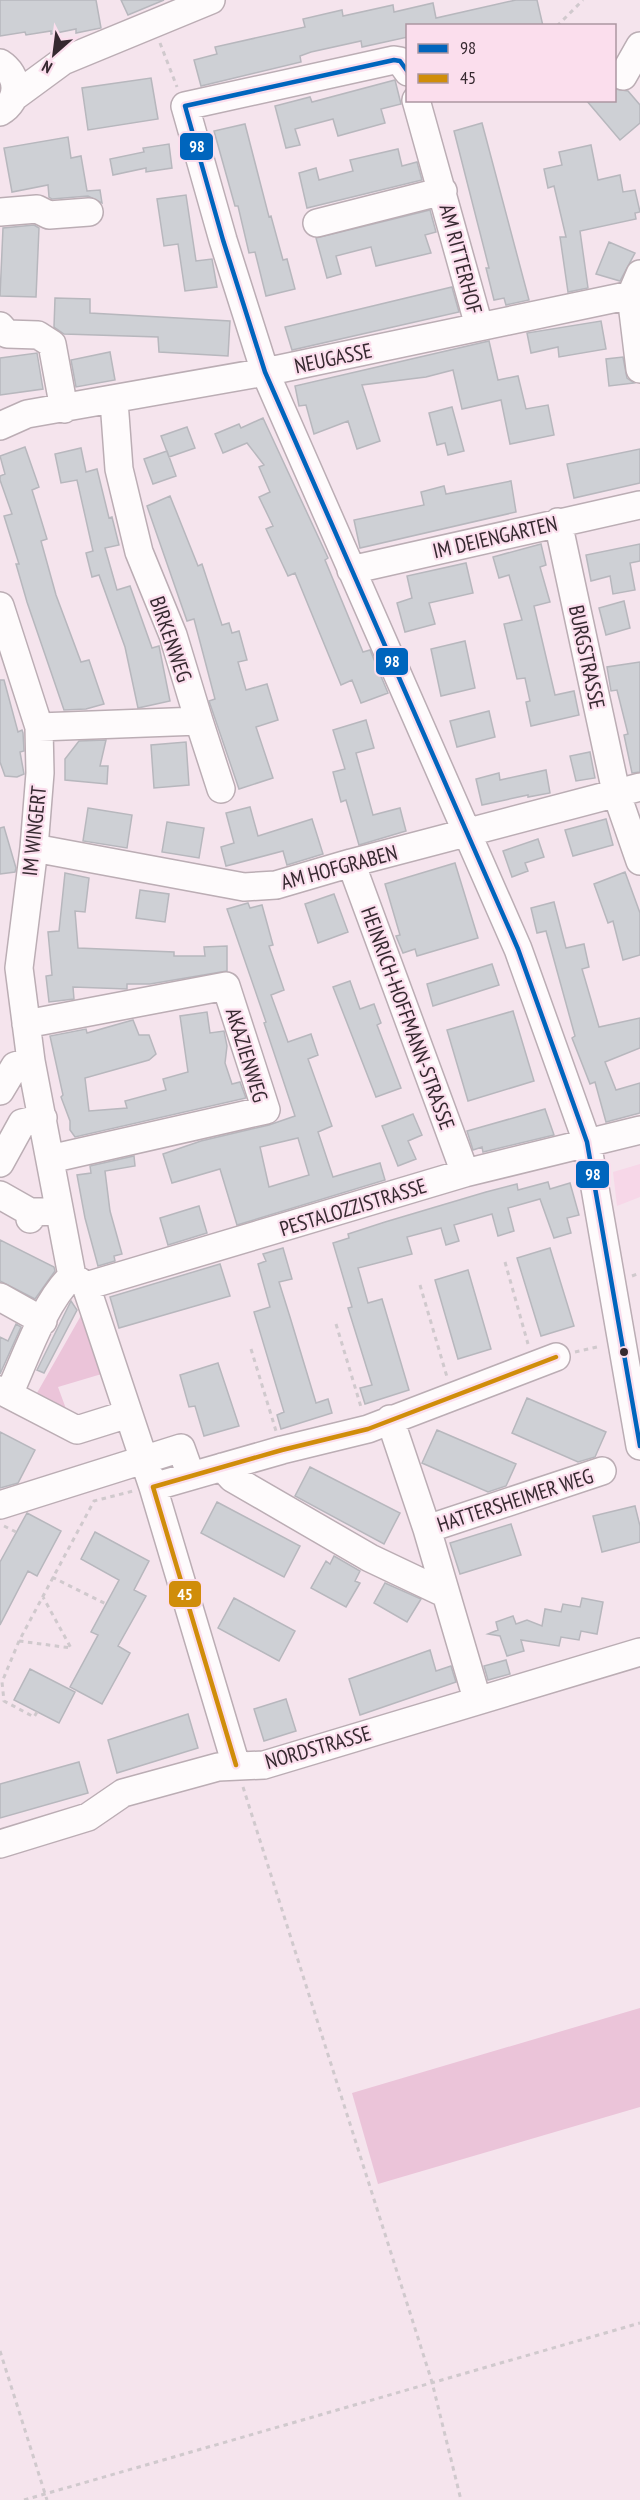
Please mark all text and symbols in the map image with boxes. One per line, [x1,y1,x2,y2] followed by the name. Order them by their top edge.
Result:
[24,24,84,84] north arrow
[406,24,616,102] legend
[460,36,476,59] text: 98
[38,56,55,78] text: N
[460,66,476,89] text: 45
[179,132,214,161] line badge: 98
[189,136,205,156] text: 98
[433,201,489,317] street label: AM RITTERHOF
[292,337,374,379] street label: NEUGASSE
[430,510,560,564] street label: IM DEIENGARTEN
[144,593,198,685] street label: BIRKENWEG
[563,603,611,711] street label: BURGSTRASSE
[375,647,409,676] line badge: 98
[384,651,400,671] text: 98
[16,784,52,877] street label: IM WINGERT
[278,839,400,895] street label: AM HOFGRABEN
[355,903,461,1133] street label: HEINRICH-HOFFMANN-STRASSE
[220,1005,274,1105] street label: AKAZIENWEG
[575,1160,610,1189] line badge: 98
[585,1164,601,1184] text: 98
[276,1172,430,1242] street label: PESTALOZZISTRASSE
[618,1346,630,1358] unlabelled marker
[434,1462,596,1538] street label: HATTERSHEIMER WEG
[168,1580,202,1608] line badge: 45
[177,1584,193,1604] text: 45
[262,1719,374,1775] street label: NORDSTRASSE

